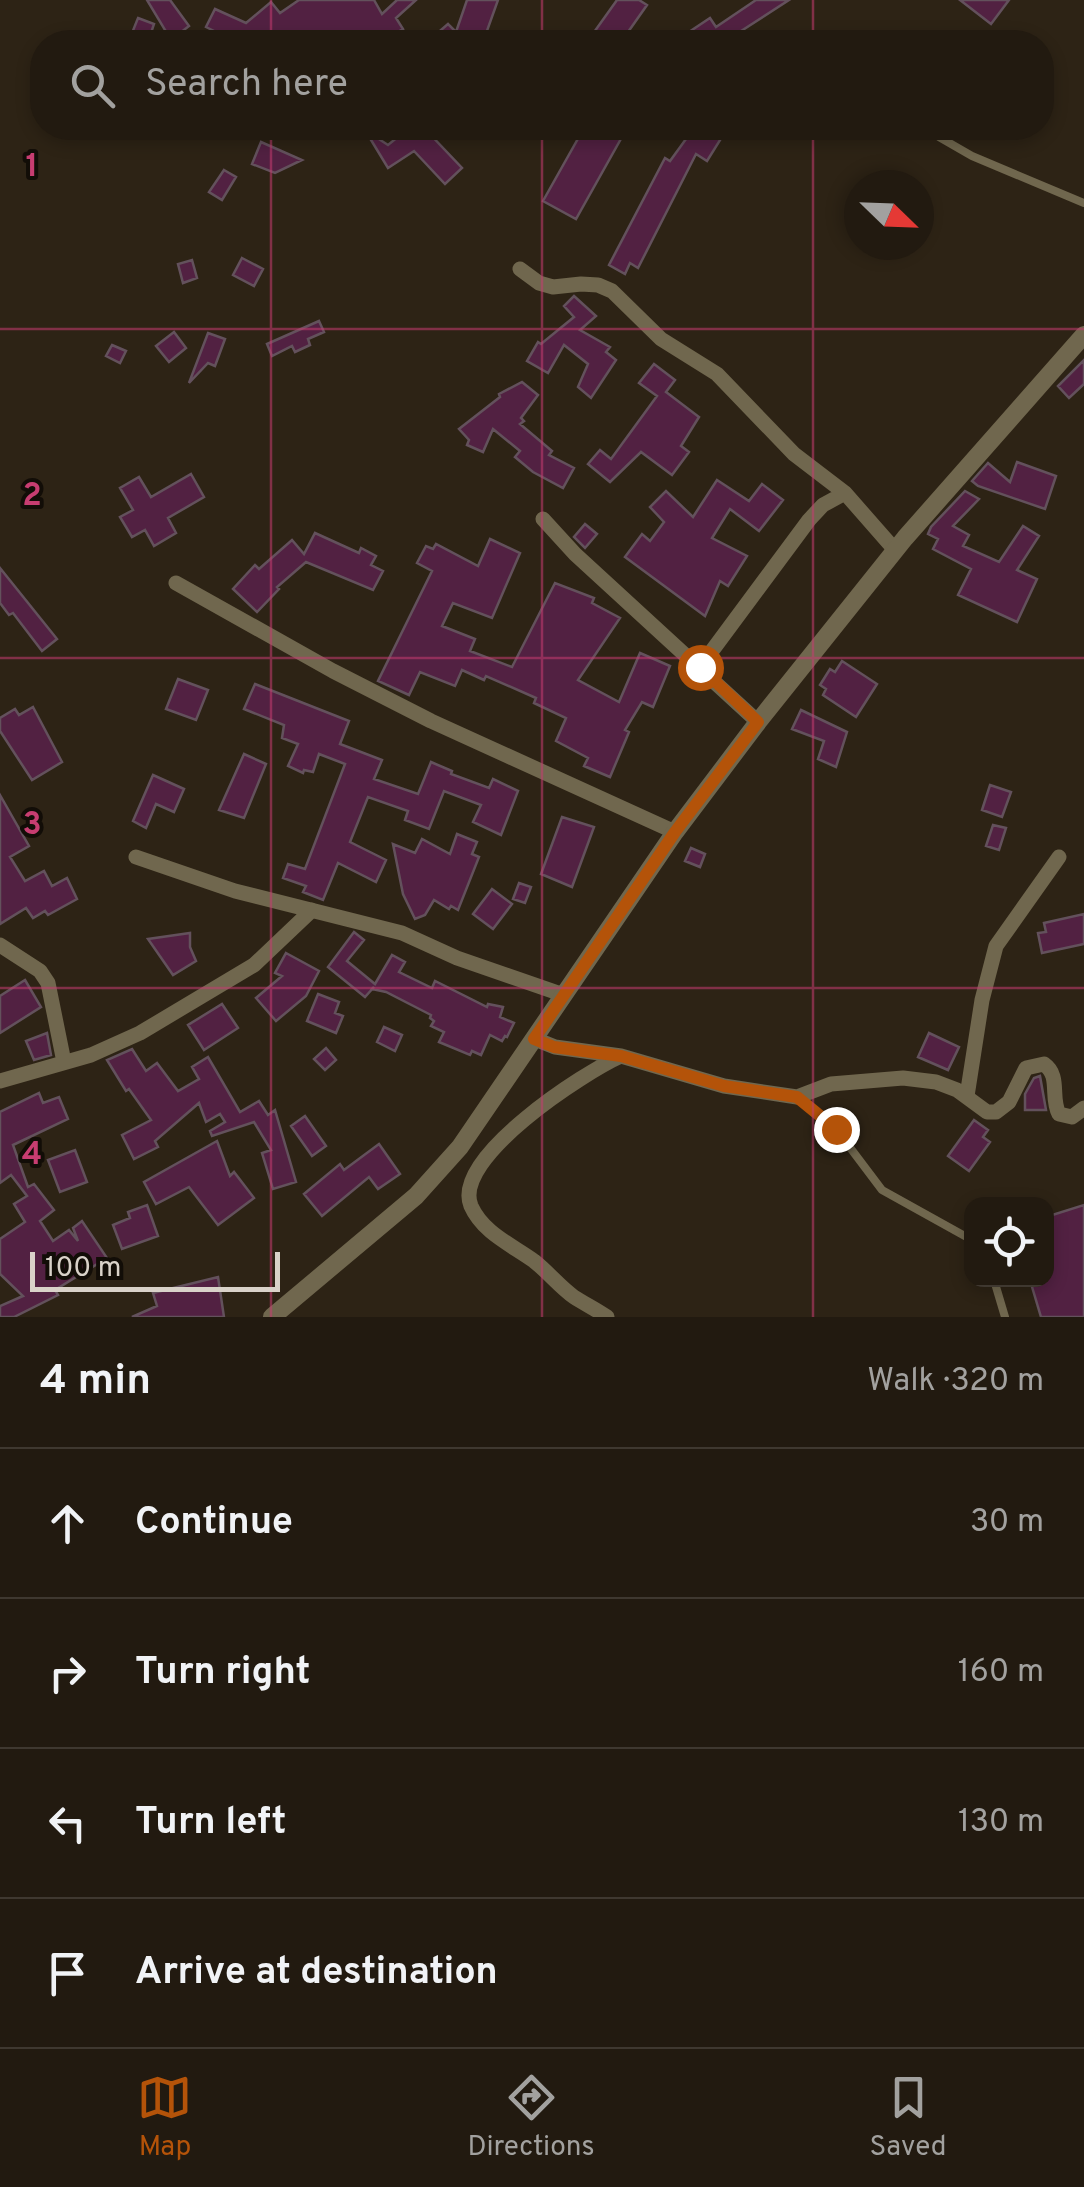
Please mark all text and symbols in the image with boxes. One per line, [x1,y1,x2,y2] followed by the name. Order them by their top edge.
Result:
[30,30,1054,140] search box
[65,58,120,113] icon: search
[145,61,348,110] text: Search here
[26,148,38,188] text: 1
[844,170,934,260] north arrow
[22,477,42,517] text: 2
[678,645,724,691] route start
[22,806,42,846] text: 3
[814,1107,860,1153] route end
[22,1136,42,1176] text: 4
[964,1197,1054,1287] map controls
[964,1197,1054,1287] button: locate
[30,1247,280,1292] scale bar
[45,1251,121,1287] text: 100 m
[40,1356,151,1409] text: 4 min
[867,1362,1044,1402] text: Walk · 320 m
[40,1496,95,1551] icon: ahead
[135,1499,293,1548] text: Continue
[970,1503,1044,1543] text: 30 m
[40,1646,95,1701] icon: right
[135,1649,310,1698] text: Turn right
[958,1653,1044,1693] text: 160 m
[40,1796,95,1851] icon: left
[135,1799,287,1848] text: Turn left
[958,1803,1044,1843] text: 130 m
[40,1946,95,2001] icon: arrive
[135,1949,498,1998] text: Arrive at destination
[137,2070,192,2166] tab: Map
[467,2070,595,2166] tab: Directions
[870,2070,947,2166] tab: Saved

